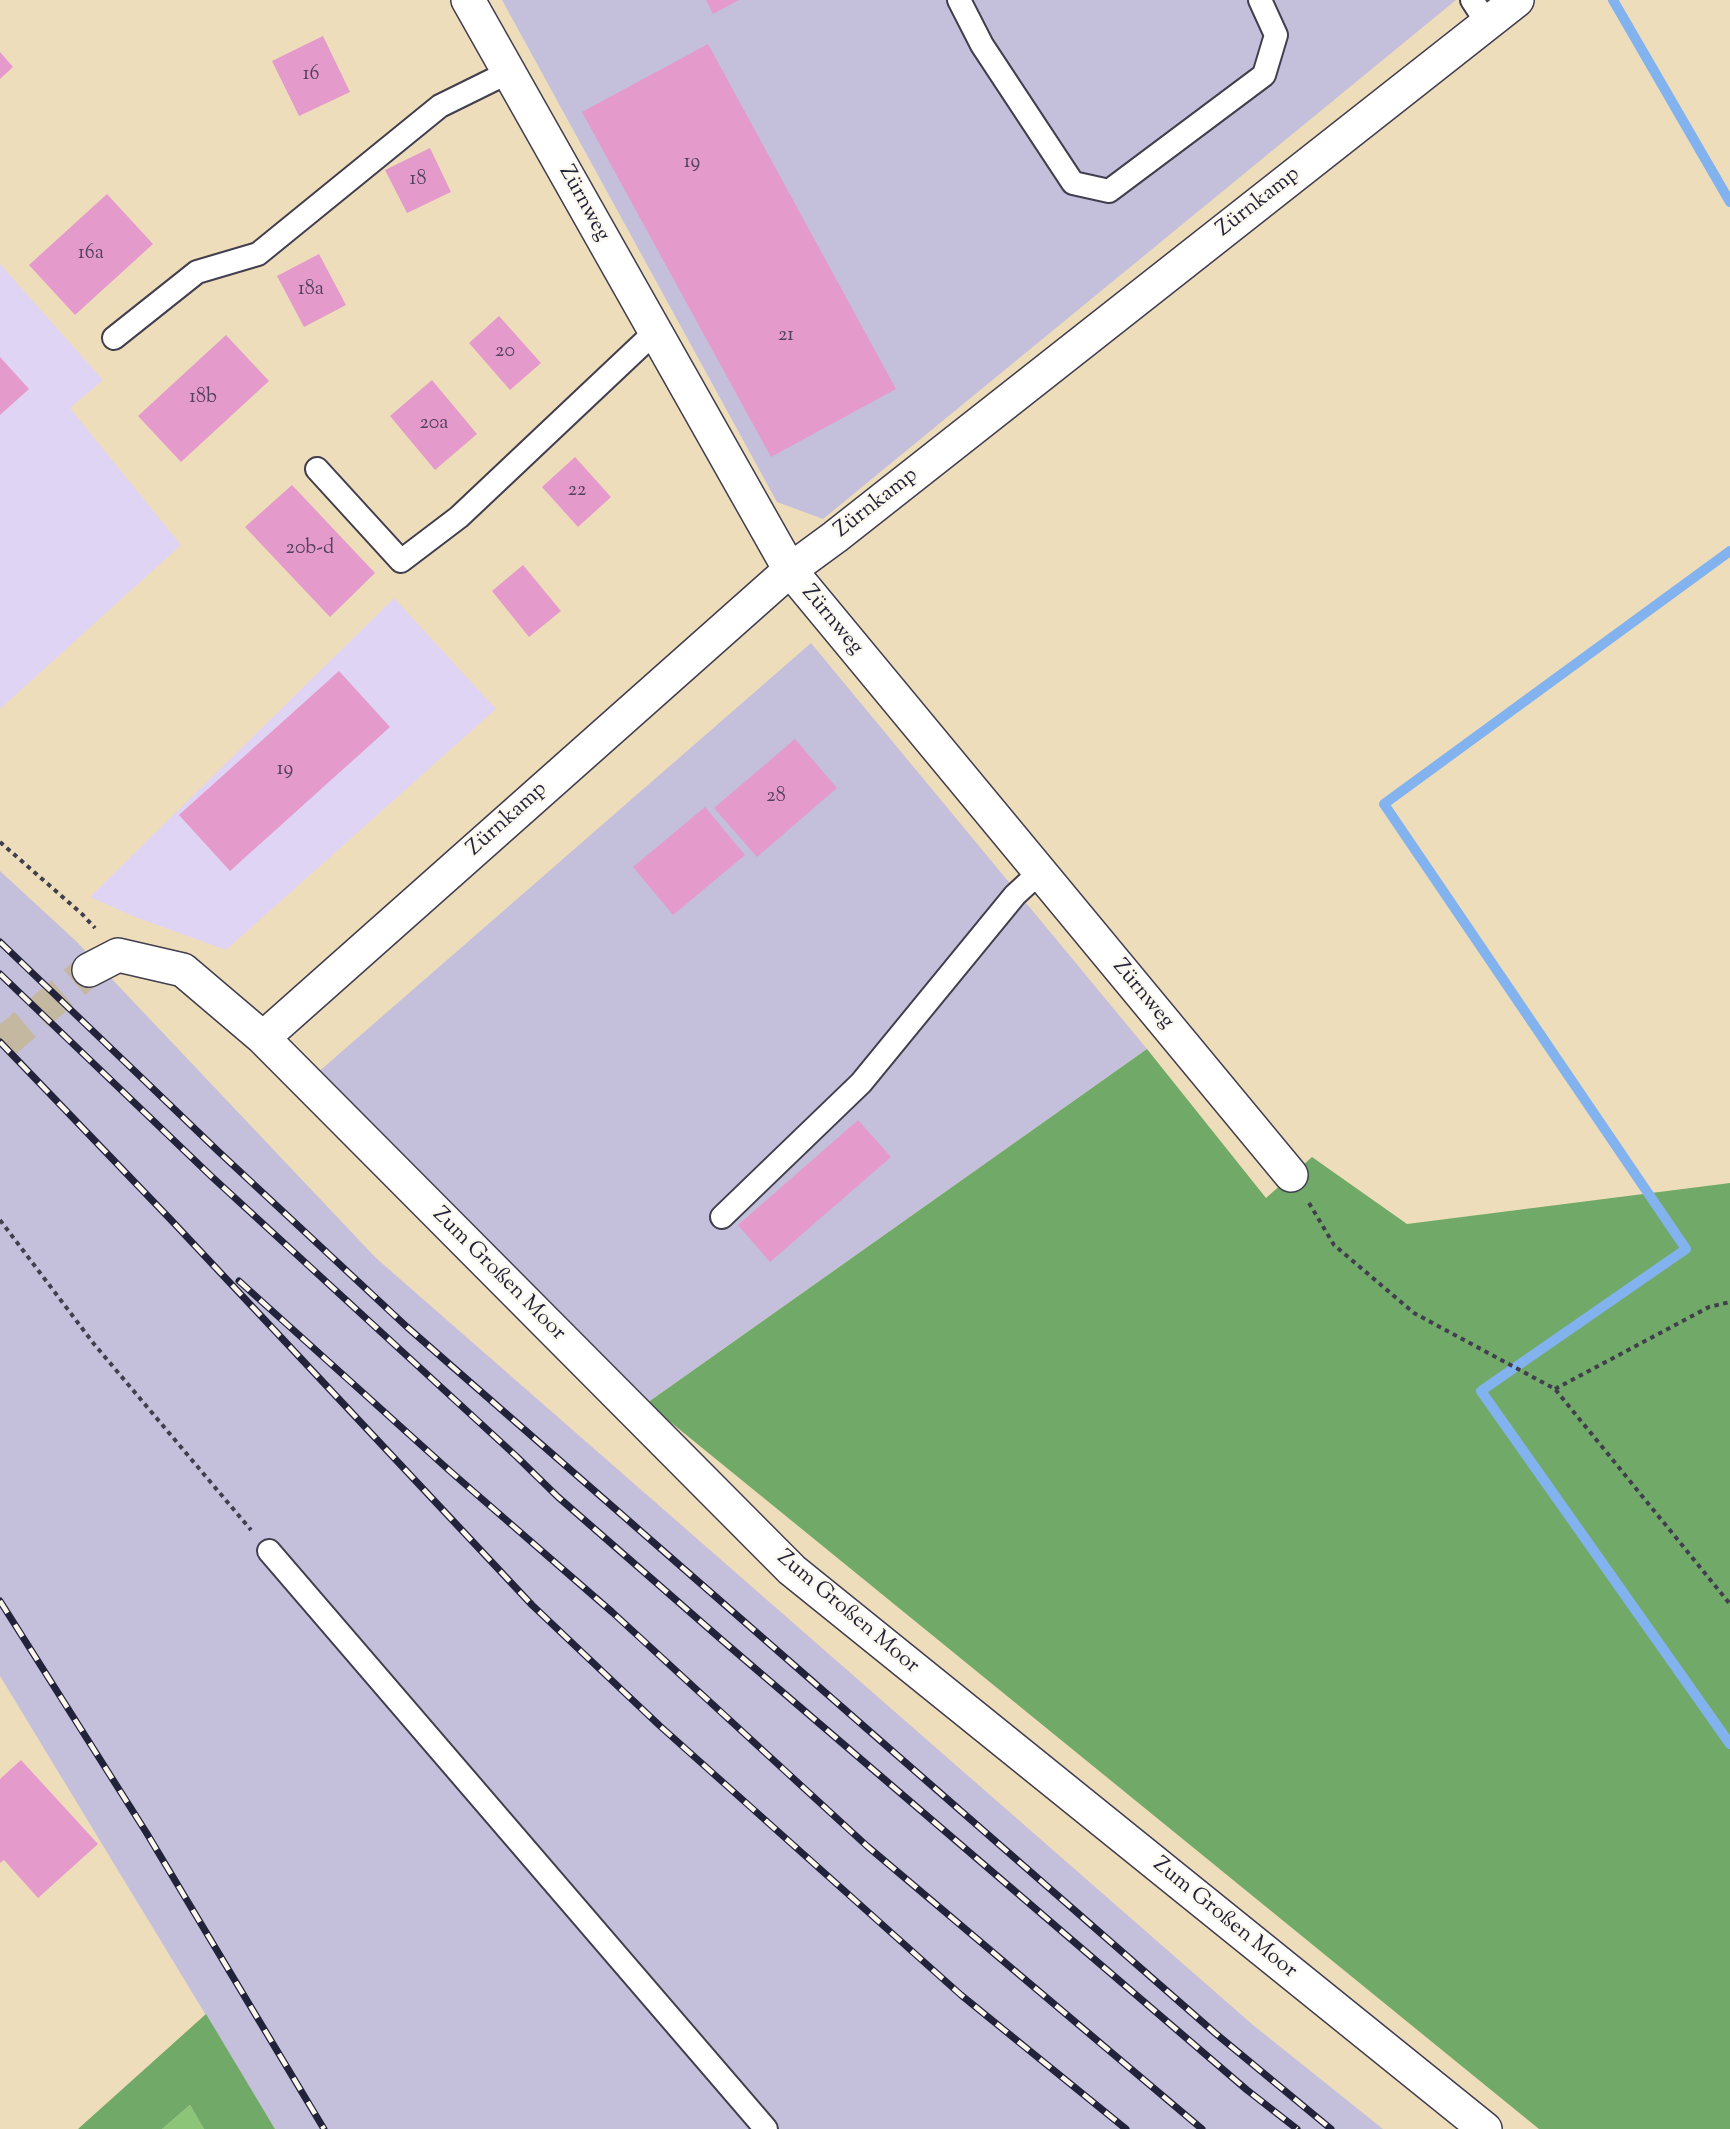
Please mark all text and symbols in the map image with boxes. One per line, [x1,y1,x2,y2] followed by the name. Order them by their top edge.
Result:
[303,64,319,88] house number: 16
[684,152,700,176] house number: 19
[551,162,615,246] street label: Zürnweg
[1212,162,1306,244] street label: Zürnkamp
[410,169,426,193] house number: 18
[78,243,104,267] house number: 16a
[298,279,324,303] house number: 18a
[778,325,794,349] house number: 21
[495,341,515,365] house number: 20
[189,387,217,411] house number: 18b
[419,413,449,437] house number: 20a
[830,463,924,545] street label: Zürnkamp
[568,480,586,504] house number: 22
[286,538,334,562] house number: 20b-d
[794,581,868,661] street label: Zürnweg
[277,759,293,783] house number: 19
[463,777,553,863] street label: Zürnkamp
[766,786,786,810] house number: 28
[1105,955,1179,1035] street label: Zürnweg
[426,1203,570,1347] street label: Zum Großen Moor
[770,1546,924,1680] street label: Zum Großen Moor
[1147,1853,1301,1985] street label: Zum Großen Moor

